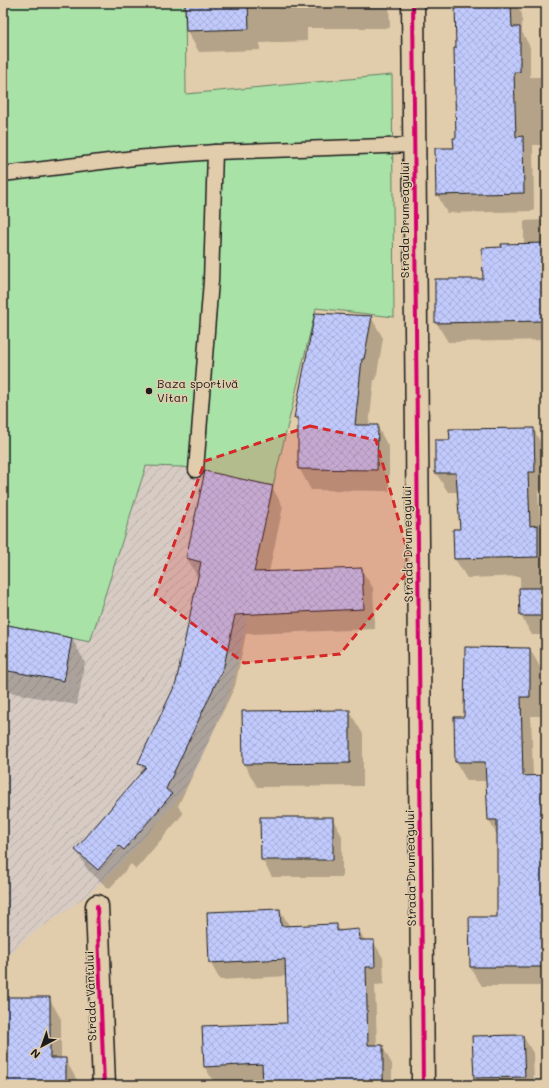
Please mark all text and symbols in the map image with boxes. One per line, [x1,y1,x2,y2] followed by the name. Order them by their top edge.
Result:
[396,162,412,278] street label: Strada Drumeagului
[157,375,239,405] place label: Baza sportivă Vitan
[144,386,154,396] marker: Baza sportivă Vitan
[398,486,416,602] street label: Strada Drumeagului
[401,810,419,926] street label: Strada Drumeagului
[80,951,100,1042] street label: Strada Vântului
[22,1026,62,1066] north arrow
[27,1046,43,1062] text: N

